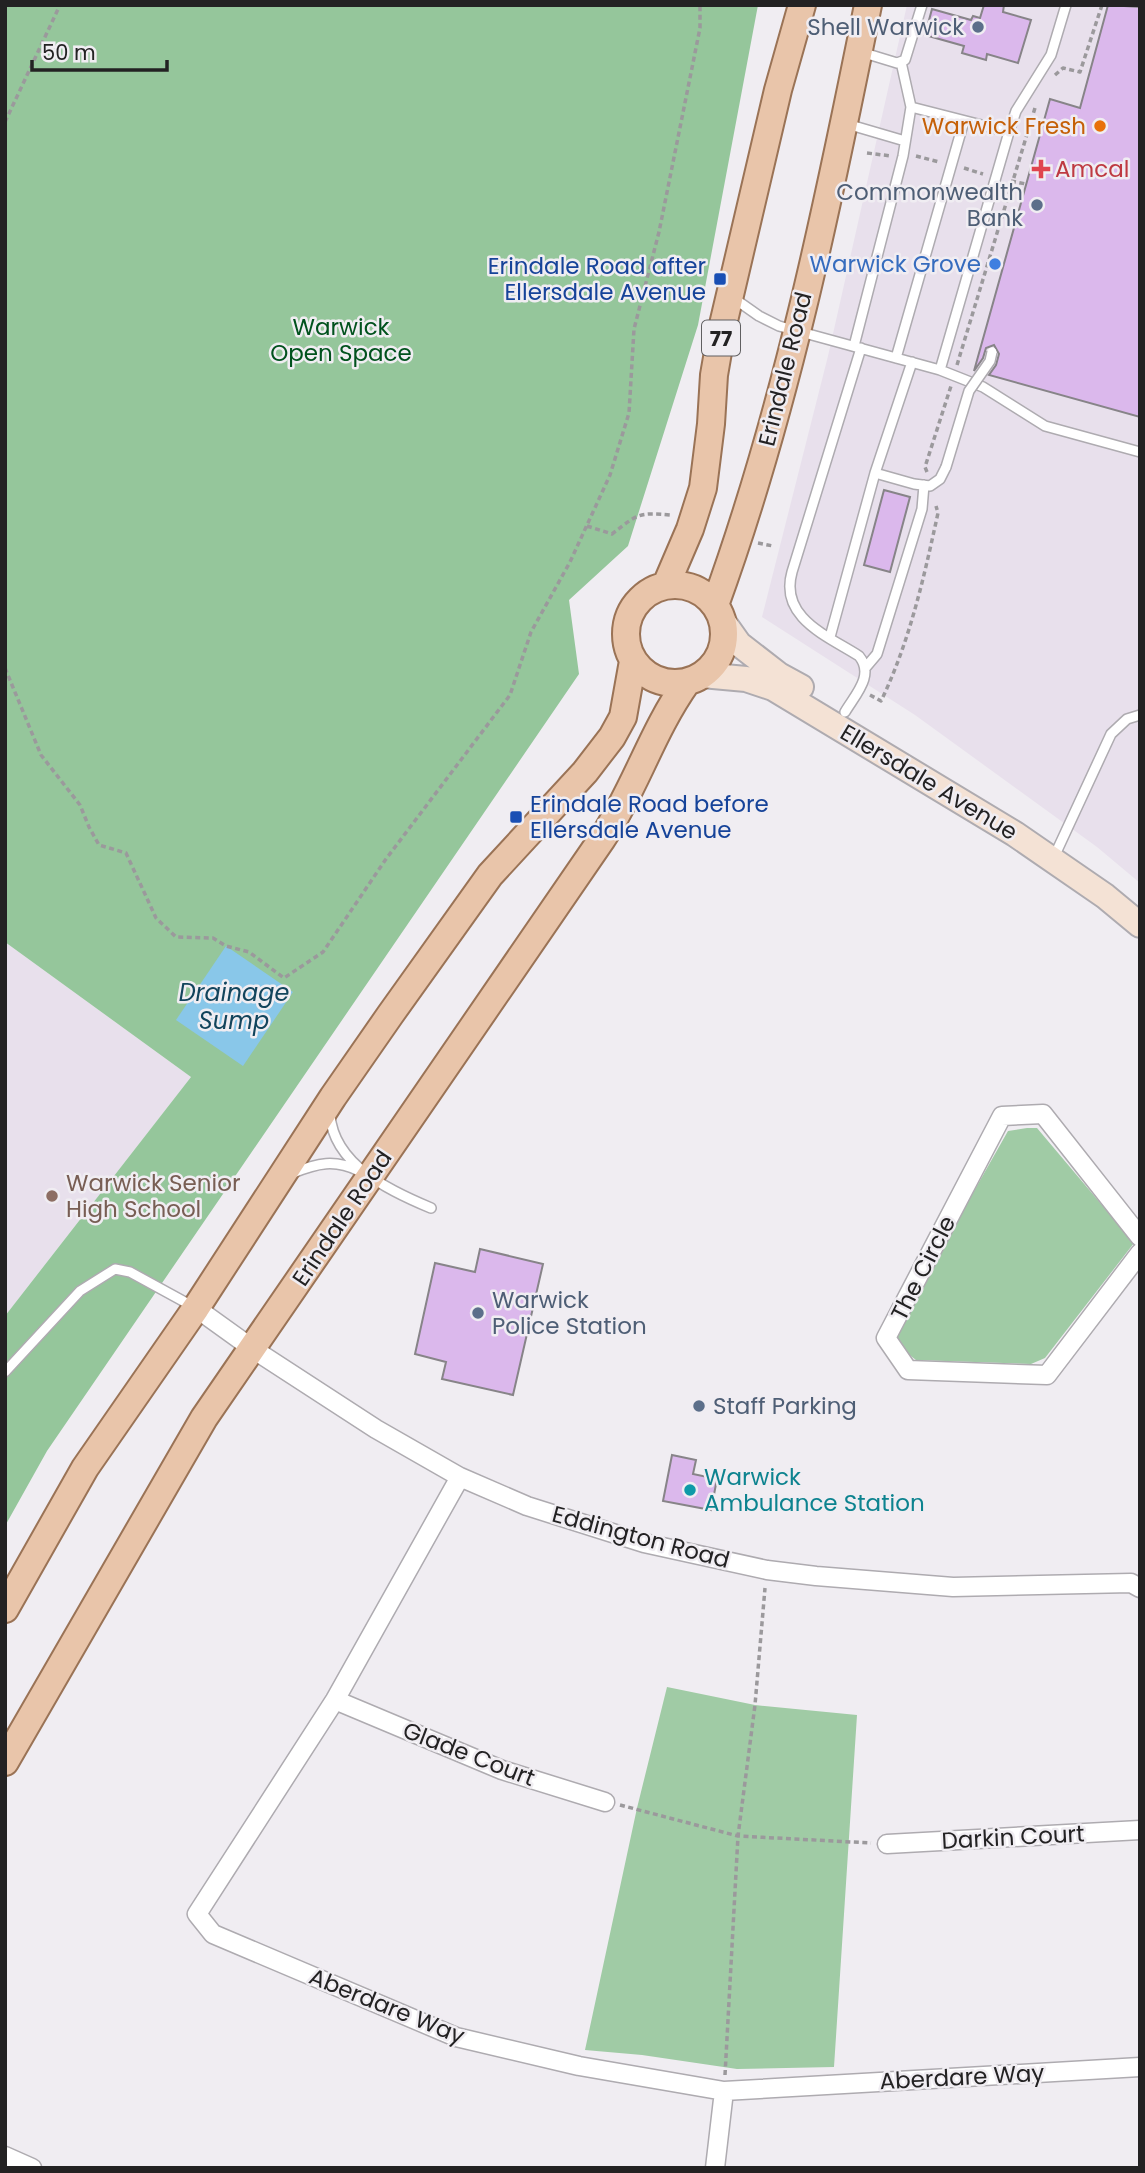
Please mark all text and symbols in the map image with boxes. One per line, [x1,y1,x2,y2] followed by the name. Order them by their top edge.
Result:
[807,11,964,43] place label: Shell Warwick
[970,19,986,35] marker: Shell Warwick
[32,28,166,72] scale bar
[42,38,96,67] text: 50 m
[922,110,1086,142] place label: Warwick Fresh
[1092,118,1108,134] marker: Warwick Fresh
[1055,153,1129,185] place label: Amcal
[1033,161,1049,177] marker: Amcal
[836,176,1023,234] place label: Commonwealth Bank
[1029,197,1045,213] marker: Commonwealth Bank
[810,248,981,280] place label: Warwick Grove
[488,250,706,308] place label: Erindale Road after Ellersdale Avenue
[987,256,1003,272] marker: Warwick Grove
[712,271,728,287] marker: Erindale Road after Ellersdale Avenue
[750,289,820,449] street label: Erindale Road
[270,311,412,369] park label: Warwick Open Space
[702,320,740,356] road number: 77
[834,716,1024,848] street label: Ellersdale Avenue
[530,788,769,846] place label: Erindale Road before Ellersdale Avenue
[508,809,524,825] marker: Erindale Road before Ellersdale Avenue
[179,976,289,1037] water label: Drainage Sump
[285,1144,399,1292] street label: Erindale Road
[66,1167,240,1225] place label: Warwick Senior High School
[44,1188,60,1204] marker: Warwick Senior High School
[883,1210,963,1326] street label: The Circle
[492,1284,647,1342] place label: Warwick Police Station
[470,1305,486,1321] marker: Warwick Police Station
[713,1390,857,1422] place label: Staff Parking
[691,1398,707,1414] marker: Staff Parking
[704,1461,925,1519] place label: Warwick Ambulance Station
[682,1482,698,1498] marker: Warwick Ambulance Station
[549,1498,733,1576] street label: Eddington Road
[398,1714,540,1794] street label: Glade Court
[941,1817,1085,1857] street label: Darkin Court
[305,1960,469,2052] street label: Aberdare Way
[879,2057,1045,2097] street label: Aberdare Way

